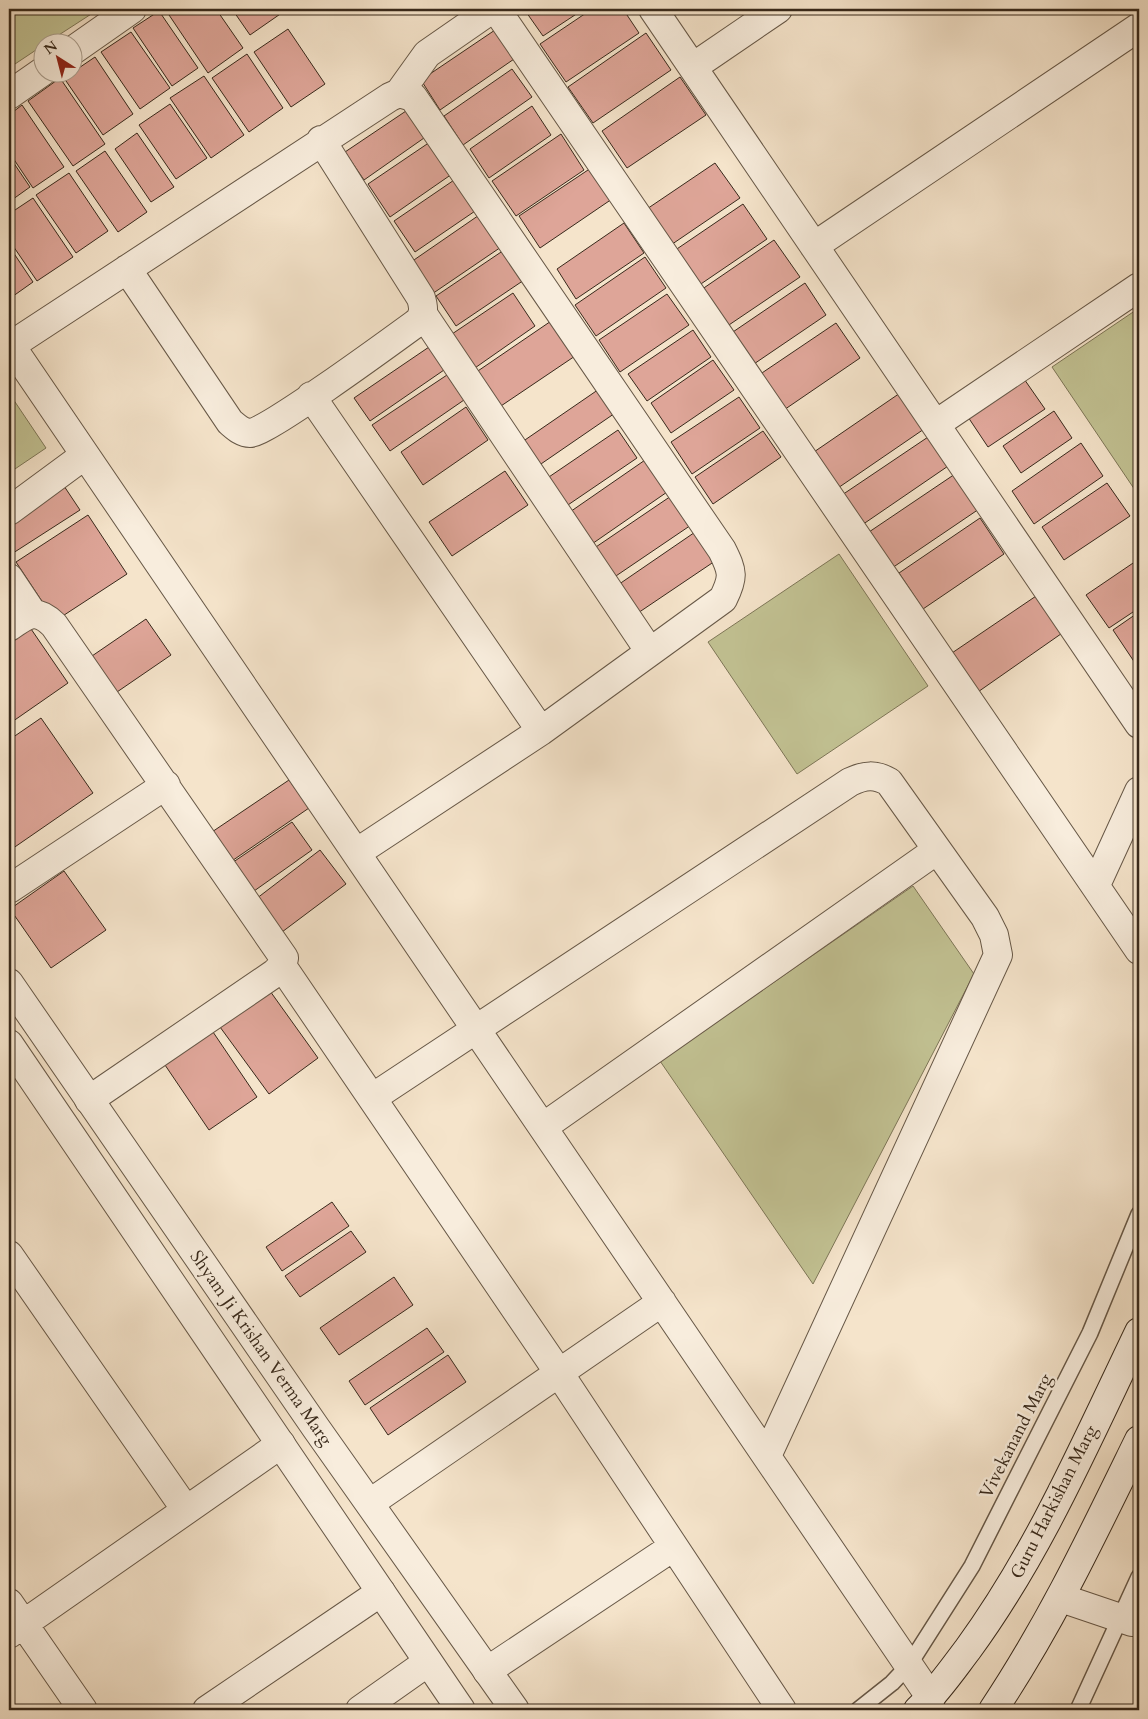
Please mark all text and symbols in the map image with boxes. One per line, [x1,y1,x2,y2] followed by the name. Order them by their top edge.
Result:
[32,32,82,82] north arrow
[40,37,61,59] text: N
[184,1245,339,1451] street label: Shyam Ji Krishan Verma Marg
[974,1368,1059,1503] street label: Vivekanand Marg
[1004,1420,1104,1583] street label: Guru Harkishan Marg

